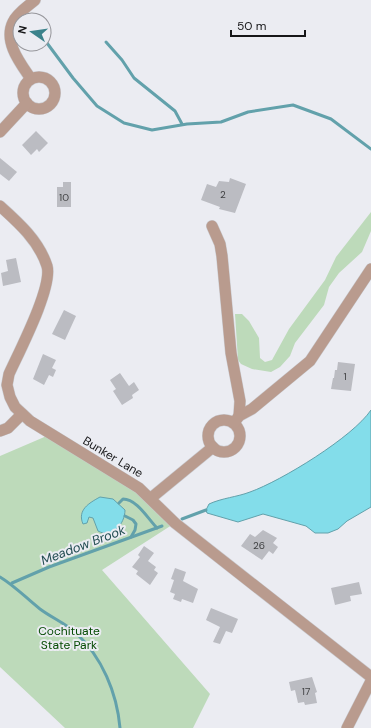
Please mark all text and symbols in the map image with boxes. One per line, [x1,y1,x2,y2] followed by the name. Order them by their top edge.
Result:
[12,12,52,52] north arrow
[231,12,305,38] scale bar
[237,18,266,34] text: 50 m
[15,24,30,35] text: N
[220,188,226,201] house number: 2
[59,191,69,204] house number: 10
[343,370,347,383] house number: 1
[80,433,146,481] street label: Bunker Lane
[38,521,128,569] water label: Meadow Brook
[253,539,265,552] house number: 26
[38,623,100,653] park label: Cochituate State Park
[302,685,310,698] house number: 17

